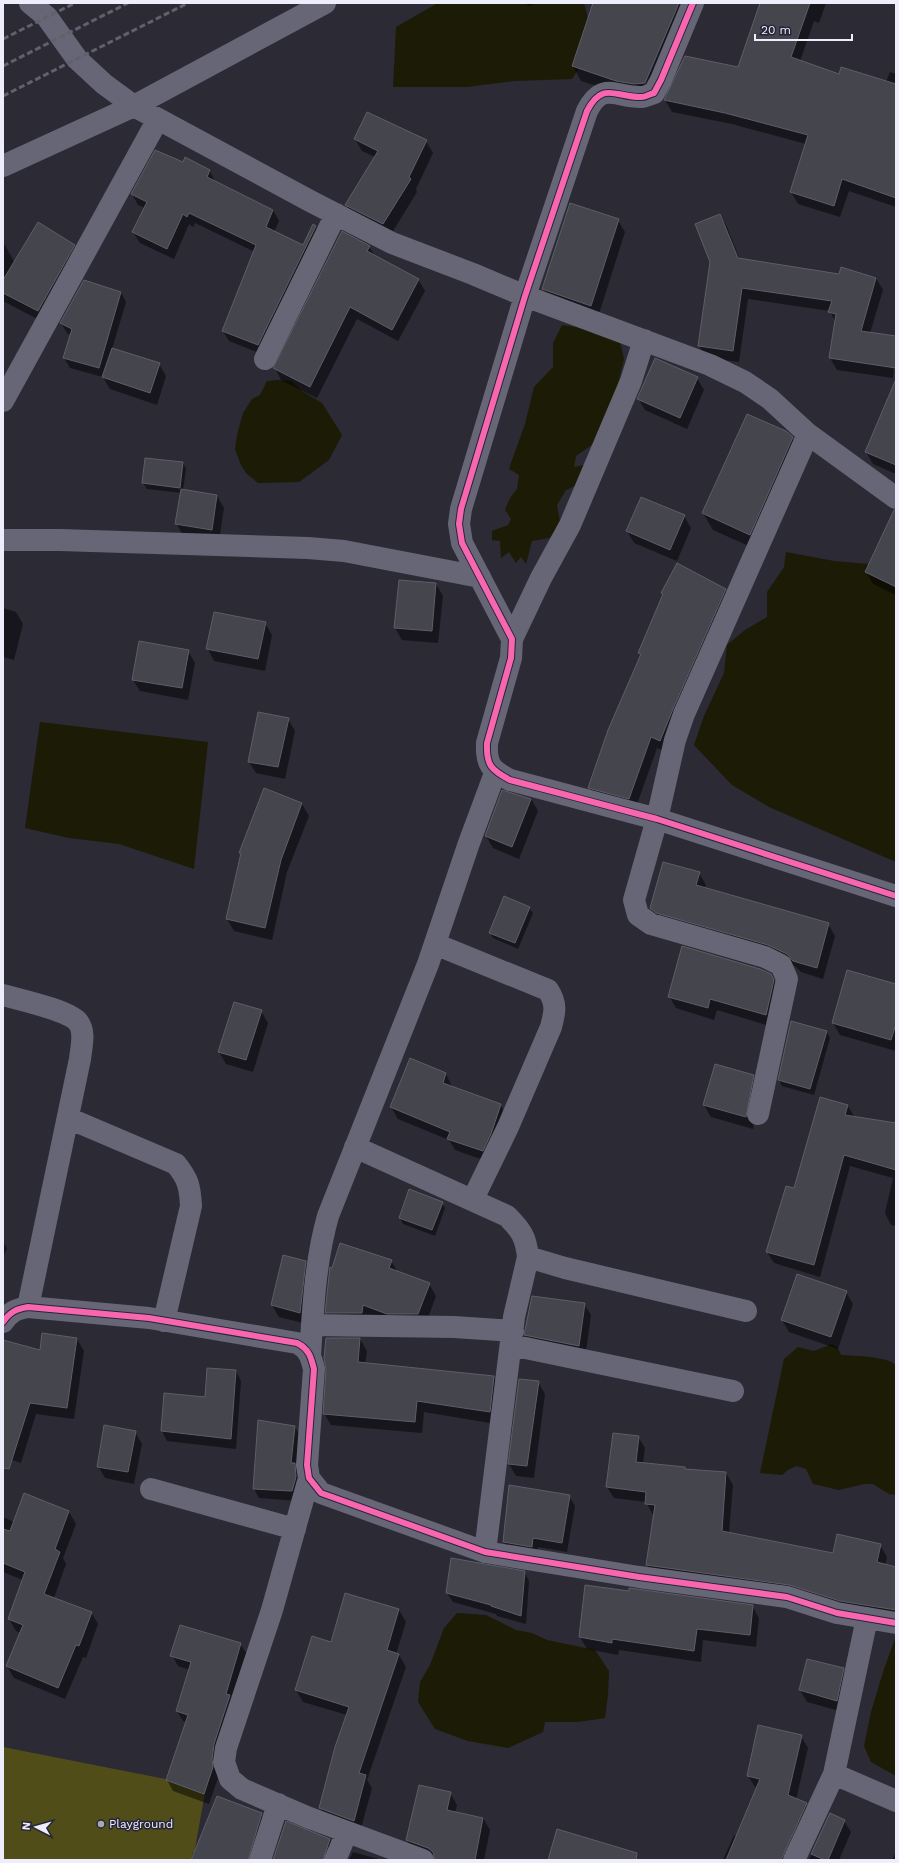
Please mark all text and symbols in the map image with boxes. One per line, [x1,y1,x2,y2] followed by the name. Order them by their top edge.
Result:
[755,16,852,42] scale bar
[761,23,791,37] text: 20 m
[16,1807,56,1847] north arrow
[109,1817,173,1831] place label: Playground
[96,1819,106,1829] marker: Playground
[20,1821,33,1831] text: N

